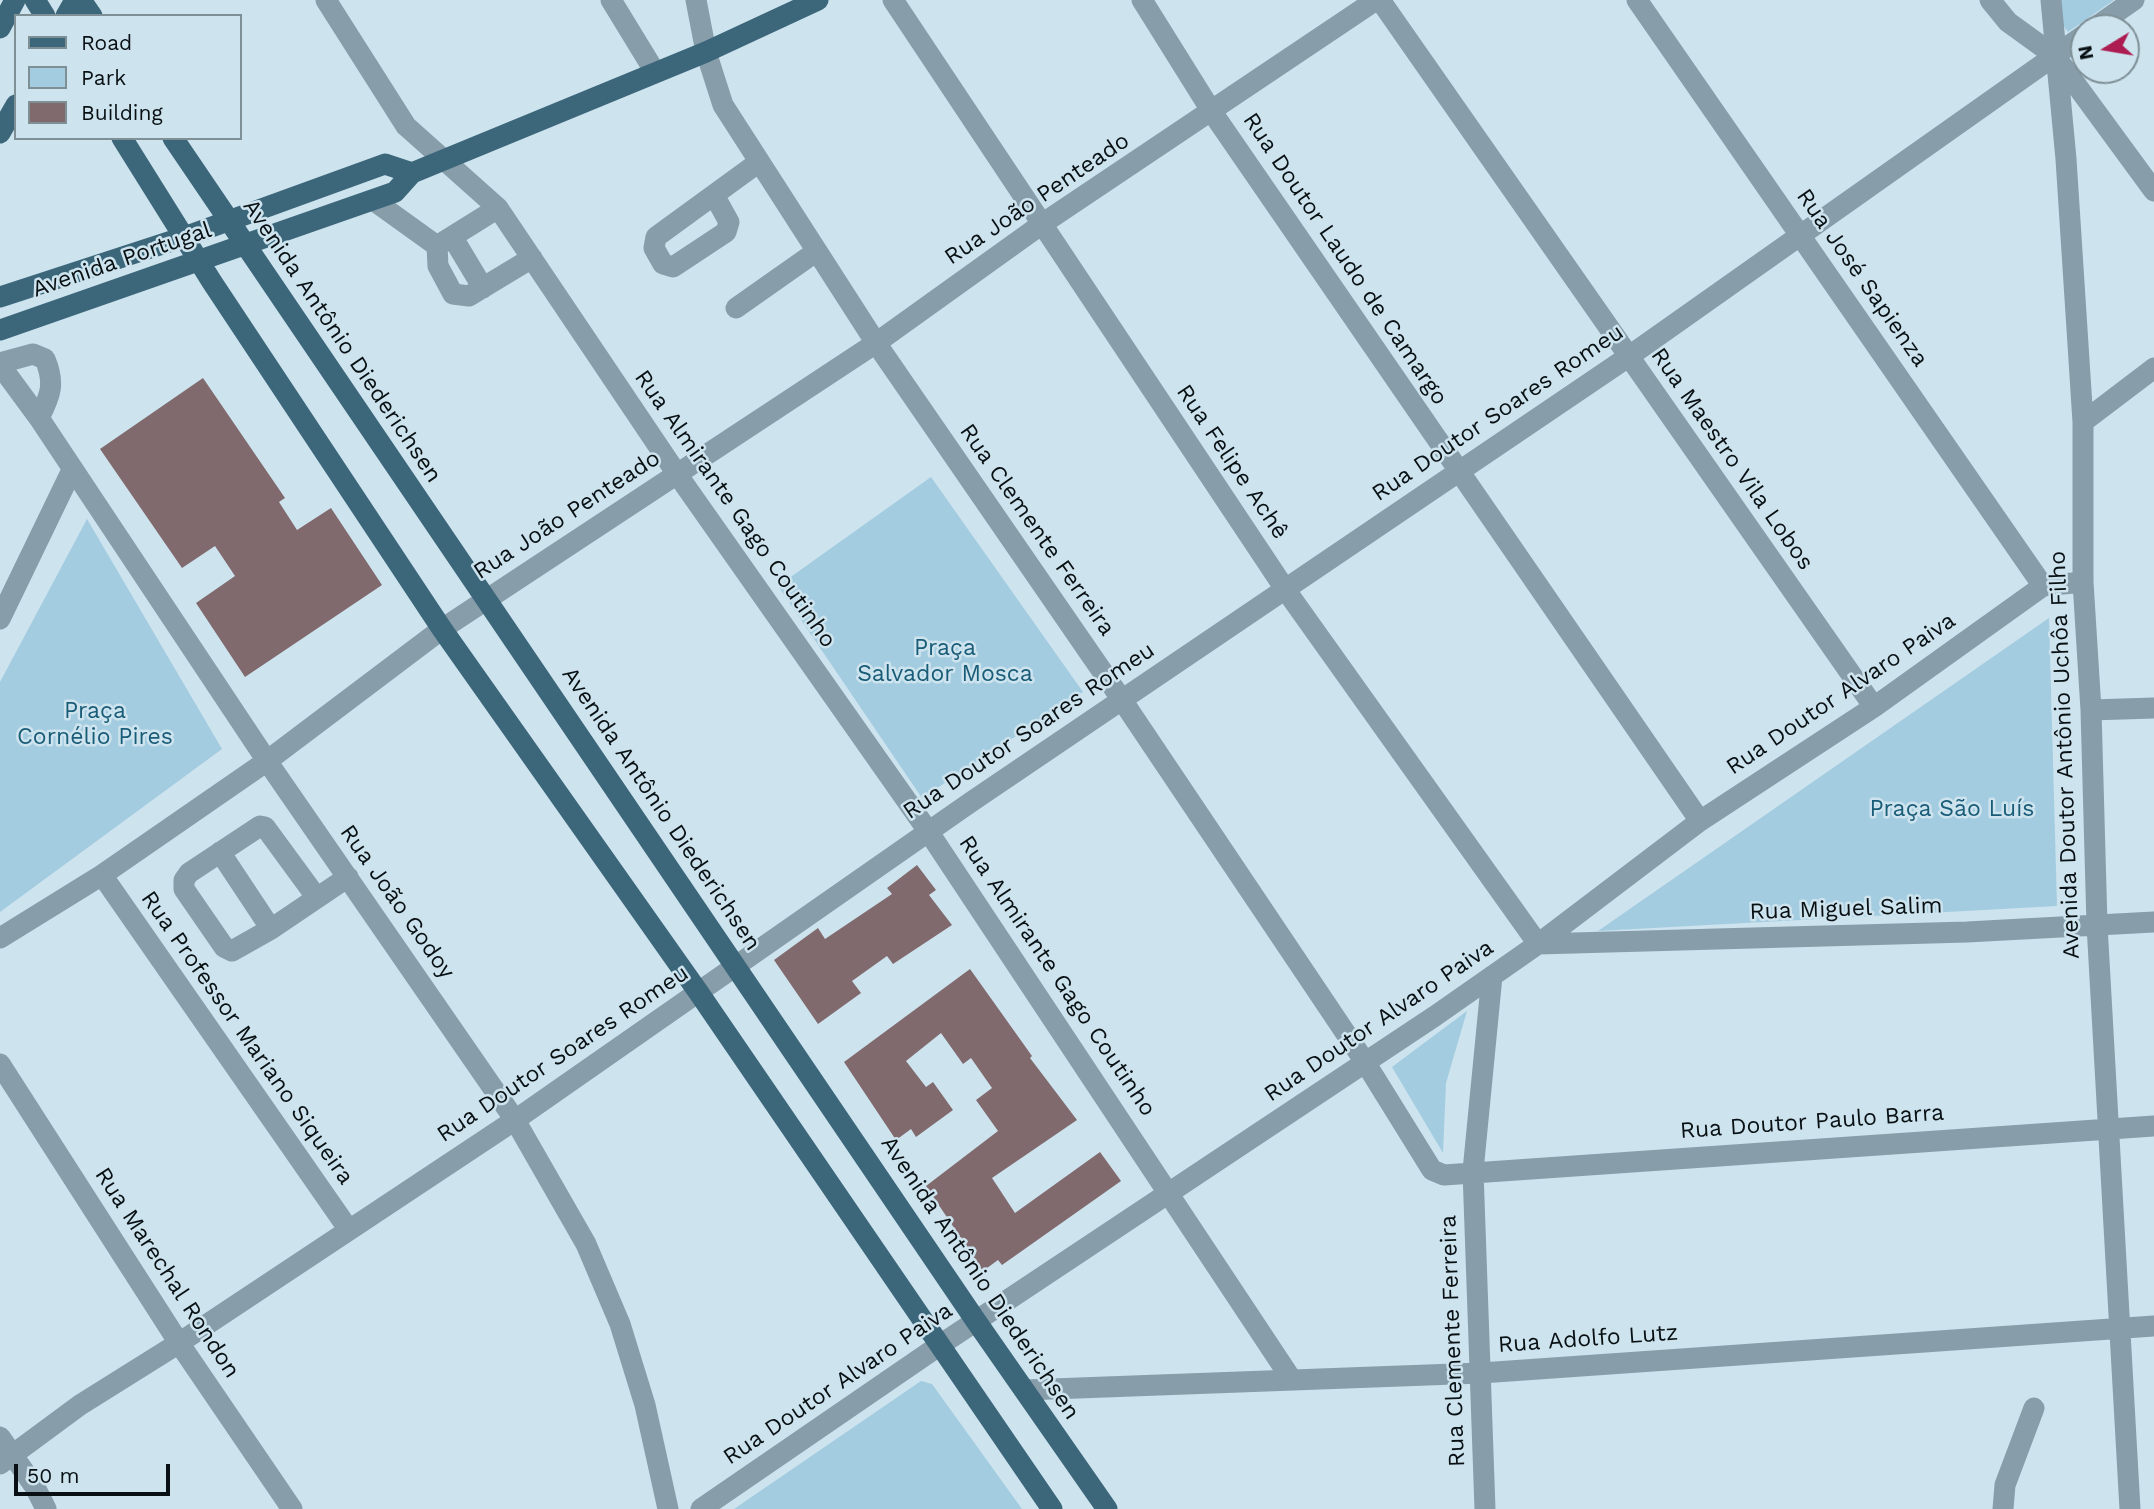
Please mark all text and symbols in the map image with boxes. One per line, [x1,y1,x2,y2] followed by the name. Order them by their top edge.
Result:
[14,14,242,140] legend
[2070,14,2140,84] north arrow
[81,30,132,55] text: Road
[2073,44,2098,62] text: N
[81,65,126,90] text: Park
[81,100,163,125] text: Building
[1237,108,1453,410] street label: Rua Doutor Laudo de Camargo
[939,127,1135,271] street label: Rua João Penteado
[1790,184,1934,372] street label: Rua José Sapienza
[237,194,447,488] street label: Avenida Antônio Diederichsen
[29,216,215,304] street label: Avenida Portugal
[1367,318,1629,508] street label: Rua Doutor Soares Romeu
[1645,343,1819,575] street label: Rua Maestro Vila Lobos
[628,365,842,653] street label: Rua Almirante Gago Coutinho
[1170,380,1294,544] street label: Rua Felipe Achê
[953,419,1121,641] street label: Rua Clemente Ferreira
[469,444,665,586] street label: Rua João Penteado
[2044,550,2086,960] street label: Avenida Doutor Antônio Uchôa Filho
[1721,607,1961,781] street label: Rua Doutor Alvaro Paiva
[857,634,1033,688] park label: Praça Salvador Mosca
[898,636,1160,826] street label: Rua Doutor Soares Romeu
[556,662,766,956] street label: Avenida Antônio Diederichsen
[17,697,173,751] park label: Praça Cornélio Pires
[1870,795,2034,823] park label: Praça São Luís
[334,820,460,984] street label: Rua João Godoy
[953,830,1161,1122] street label: Rua Almirante Gago Coutinho
[135,886,359,1190] street label: Rua Professor Mariano Siqueira
[1749,892,1943,926] street label: Rua Miguel Salim
[1259,934,1499,1108] street label: Rua Doutor Alvaro Paiva
[432,959,694,1149] street label: Rua Doutor Soares Romeu
[1679,1099,1945,1145] street label: Rua Doutor Paulo Barra
[875,1131,1085,1425] street label: Avenida Antônio Diederichsen
[89,1163,245,1383] street label: Rua Marechal Rondon
[1435,1215,1471,1467] street label: Rua Clemente Ferreira
[718,1297,958,1471] street label: Rua Doutor Alvaro Paiva
[1497,1319,1679,1359] street label: Rua Adolfo Lutz
[18,1450,173,1494] scale bar
[27,1463,79,1488] text: 50 m

